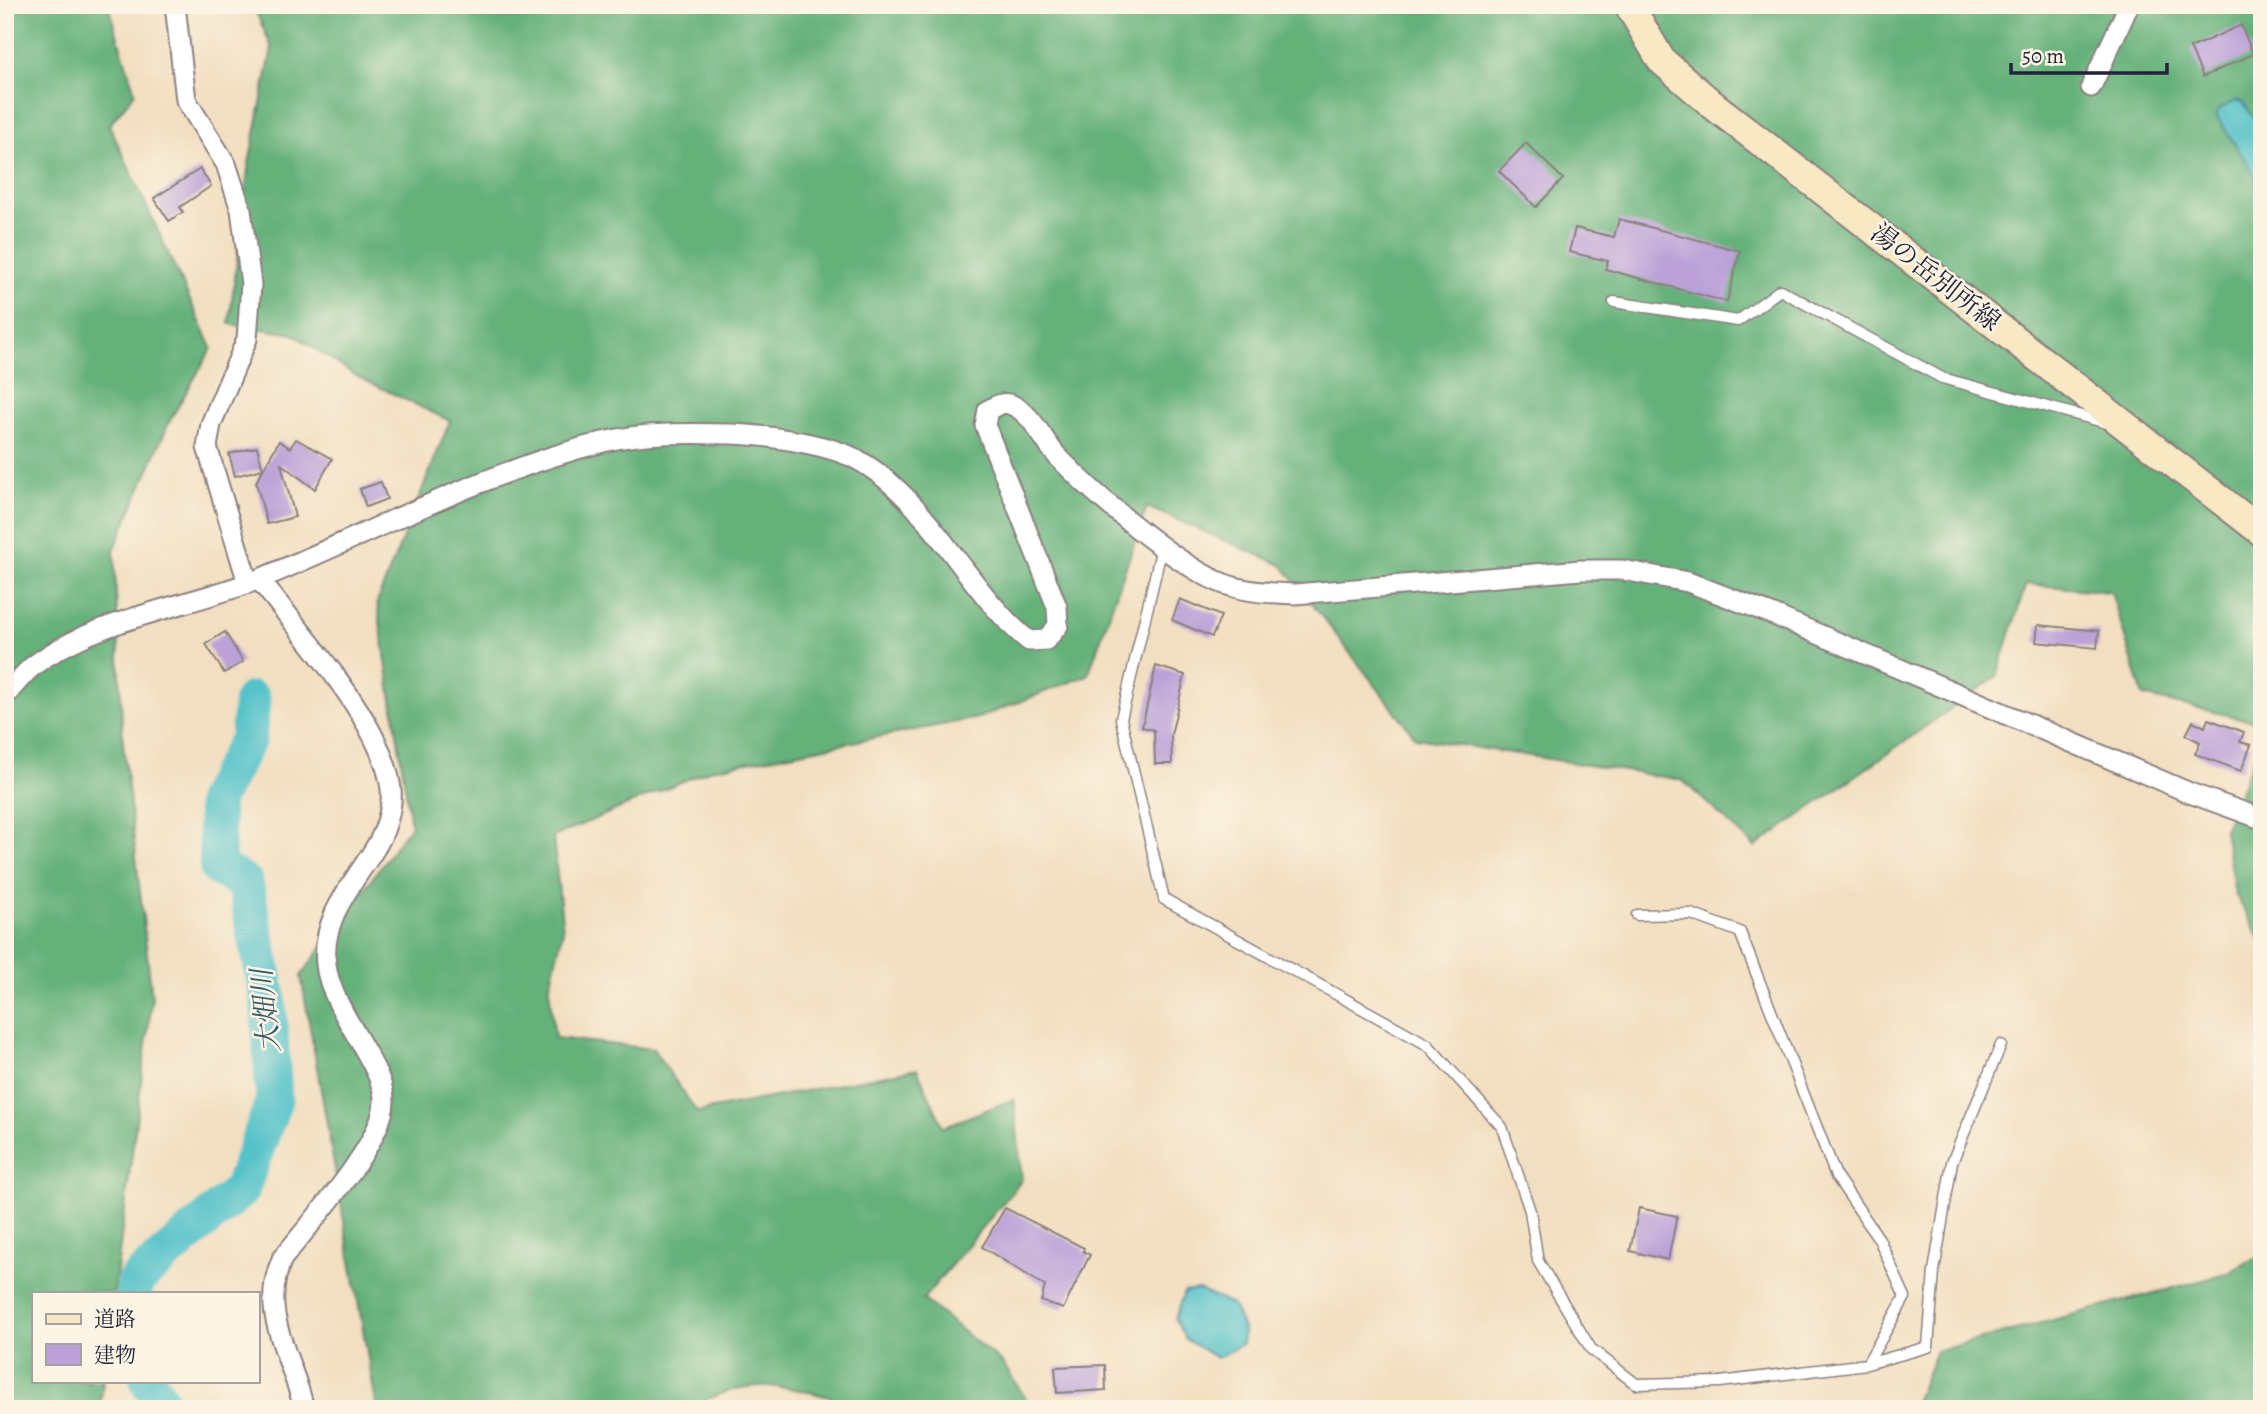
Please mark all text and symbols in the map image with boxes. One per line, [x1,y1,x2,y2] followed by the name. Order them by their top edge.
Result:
[2011,32,2167,76] scale bar
[2022,42,2064,70] text: 50 m
[1863,216,2008,339] street label: 湯の岳別所線
[242,964,289,1055] water label: 大畑川
[32,1292,259,1382] legend
[94,1305,136,1333] text: 道路
[94,1341,136,1369] text: 建物

